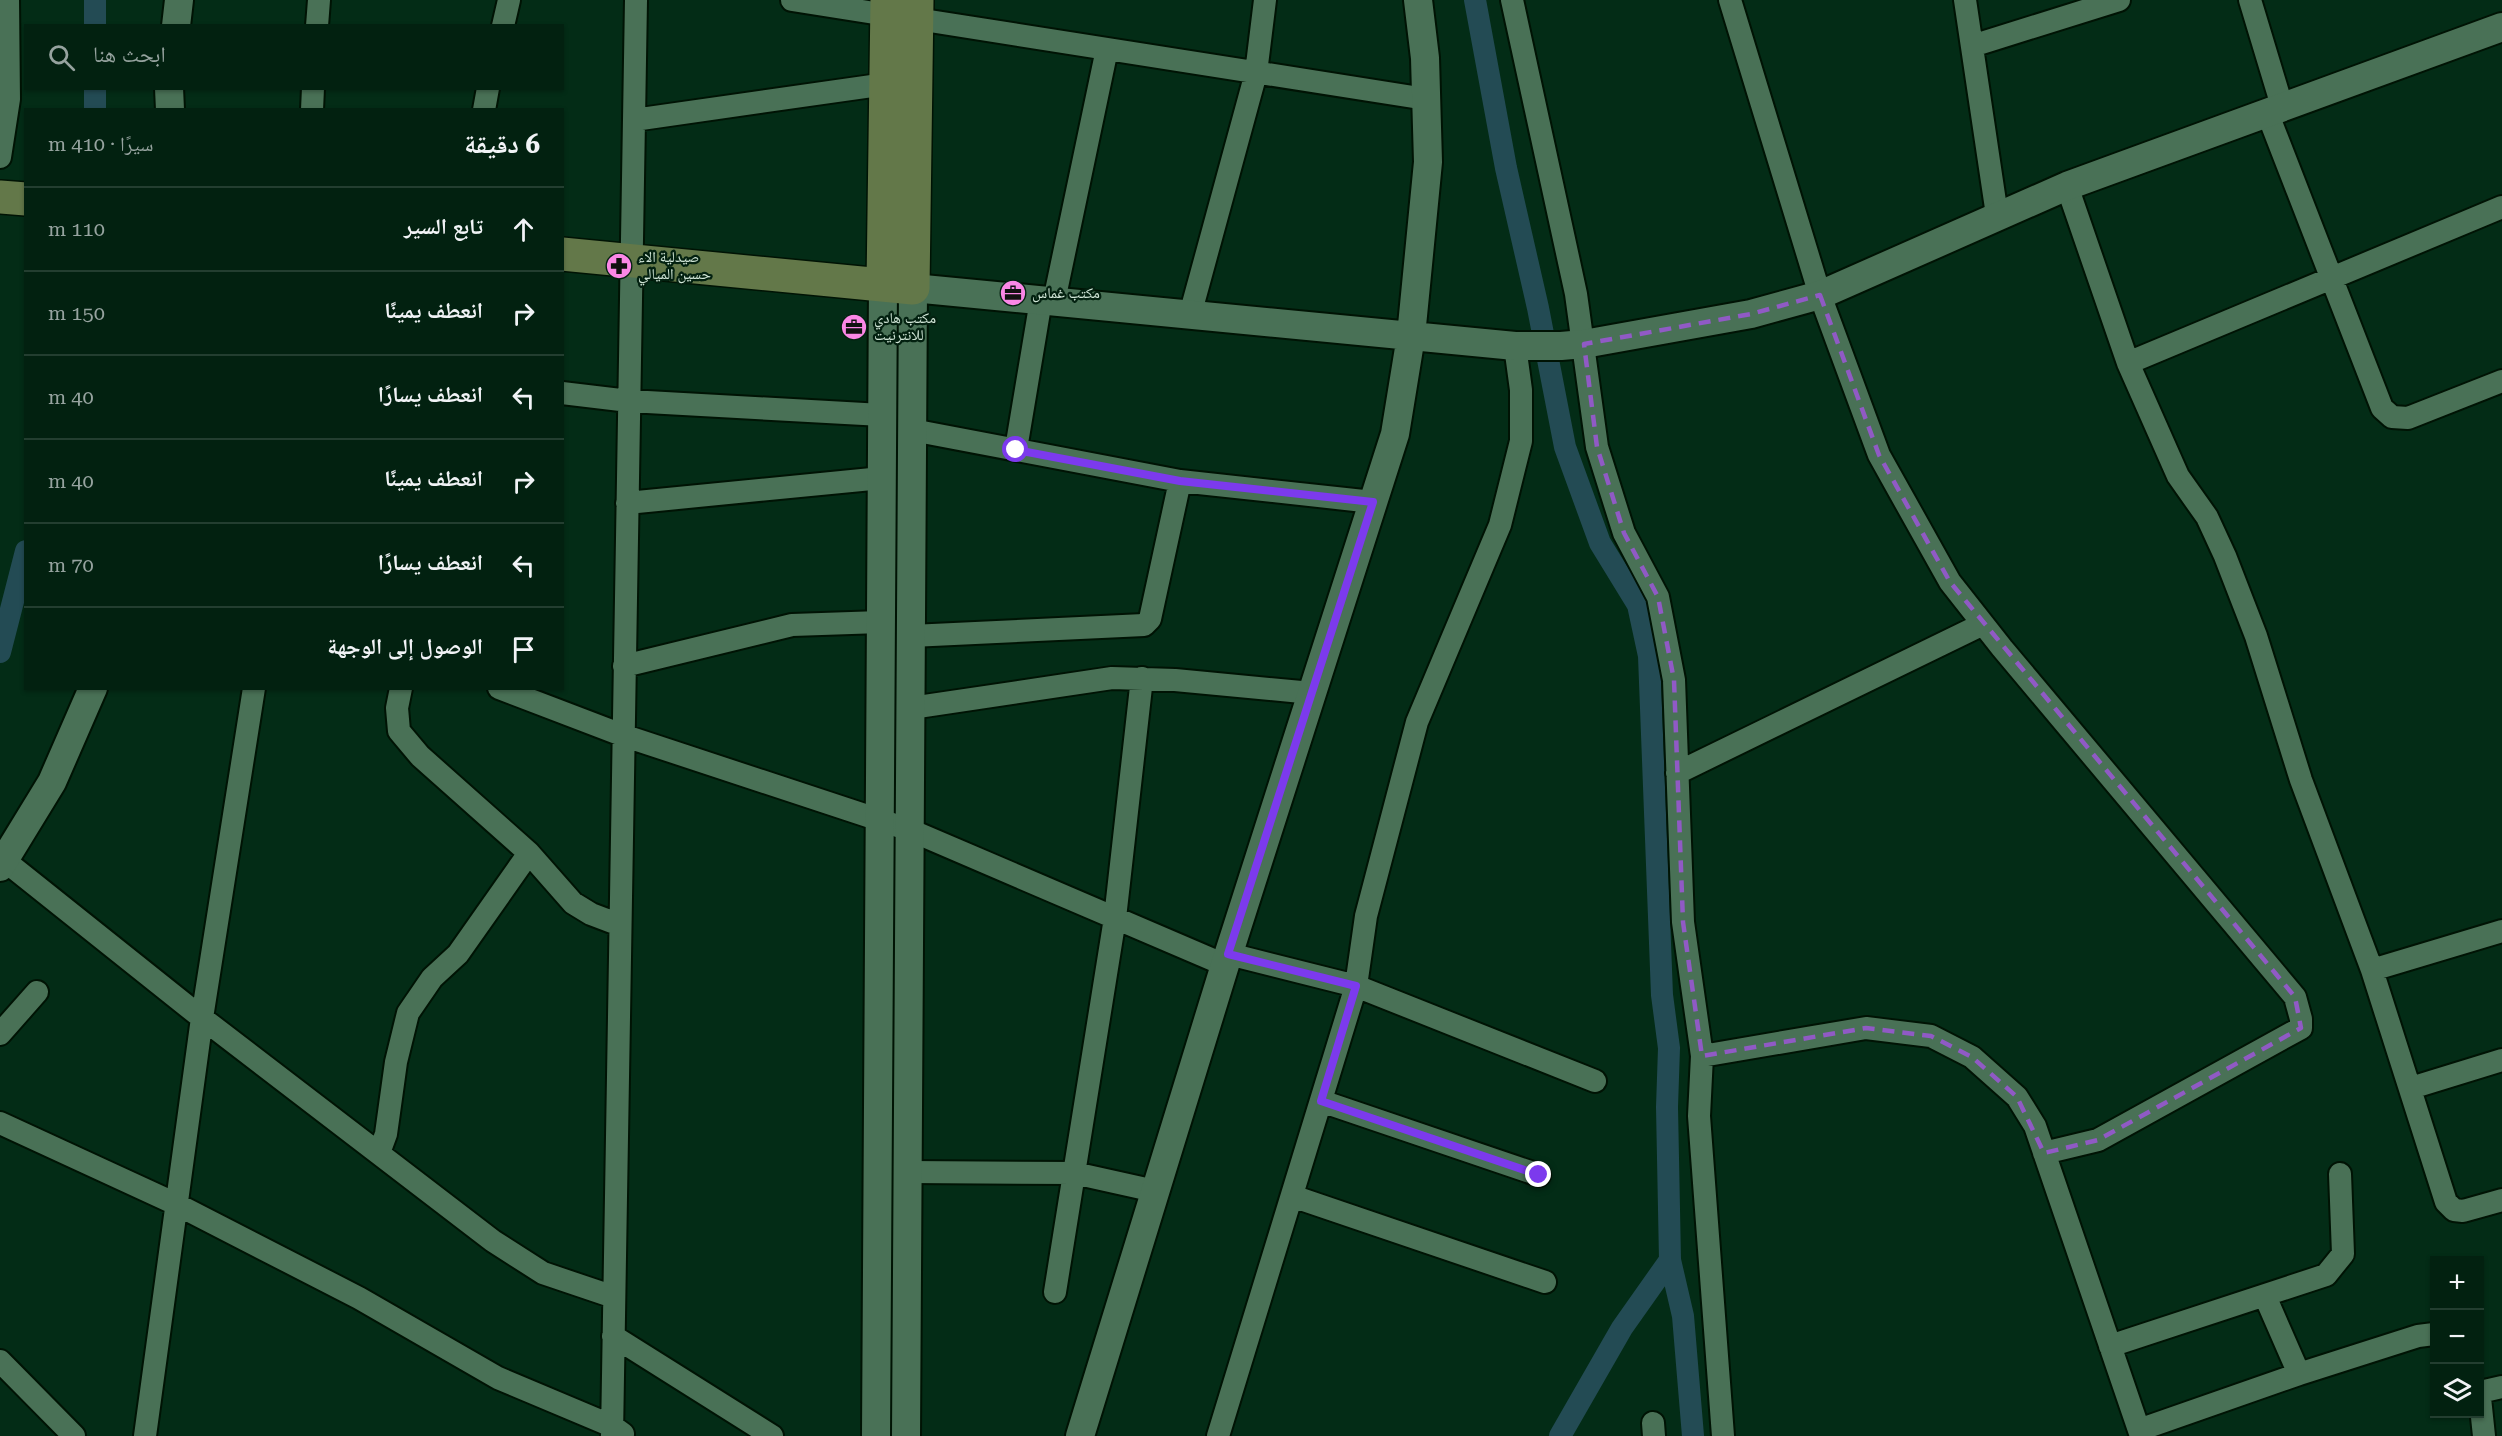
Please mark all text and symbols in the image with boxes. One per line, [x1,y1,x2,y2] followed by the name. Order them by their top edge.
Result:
[24,24,564,90] search box
[45,41,78,74] icon: search
[93,42,166,67] text: ابحث هنا
[464,129,540,159] text: 6 دقيقة
[48,132,153,156] text: سيرًا · 410 m
[507,213,540,246] icon: ahead
[404,214,483,239] text: تابع السير
[48,217,105,241] text: 110 m
[638,248,712,286] place label: صيدلية الاء حسين الميالي
[604,251,634,281] pharmacy icon: صيدلية الاء حسين الميالي
[998,278,1028,308] office icon: مكتب غماس
[1032,284,1100,303] place label: مكتب غماس
[507,297,540,330] icon: right
[384,298,483,323] text: انعطف يمينًا
[48,301,105,325] text: 150 m
[874,309,936,344] place label: مكتب هادي للانترنيت
[839,312,869,342] office icon: مكتب هادي للانترنيت
[507,381,540,414] icon: left
[378,382,483,407] text: انعطف يسارًا
[48,385,94,409] text: 40 m
[1002,436,1028,462] route start
[507,465,540,498] icon: right
[384,466,483,491] text: انعطف يمينًا
[48,469,94,493] text: 40 m
[507,549,540,582] icon: left
[378,550,483,575] text: انعطف يسارًا
[48,553,94,577] text: 70 m
[507,633,540,666] icon: arrive
[327,634,483,659] text: الوصول إلى الوجهة
[1525,1161,1551,1187] route end
[2430,1256,2484,1418] map controls
[2430,1256,2484,1310] button: +
[2430,1310,2484,1364] button: −
[2430,1364,2484,1418] button: layers

